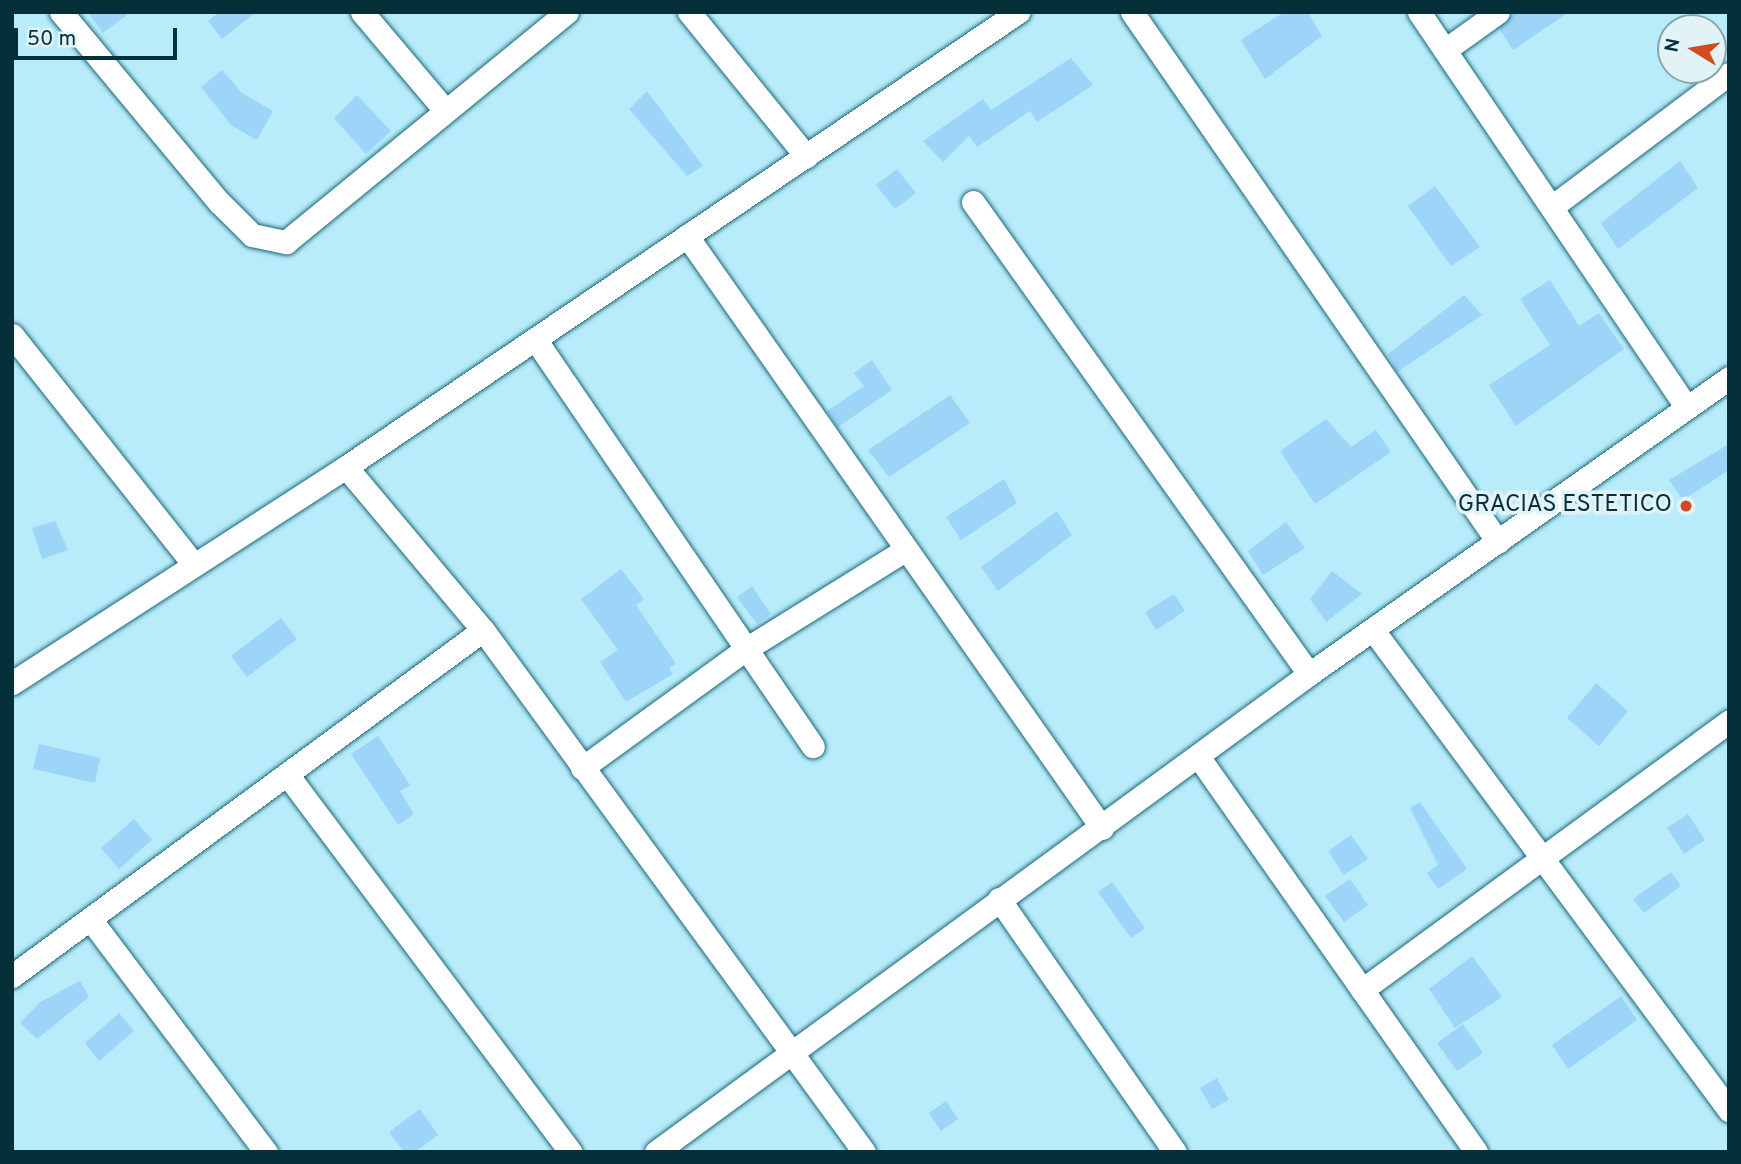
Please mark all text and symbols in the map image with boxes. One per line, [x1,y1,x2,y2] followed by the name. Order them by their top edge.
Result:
[18,14,180,58] scale bar
[1657,14,1727,84] north arrow
[27,26,76,53] text: 50 m
[1660,36,1686,54] text: N
[1458,492,1672,520] place label: GRACIAS ESTETICO
[1678,498,1694,514] marker: GRACIAS ESTETICO

